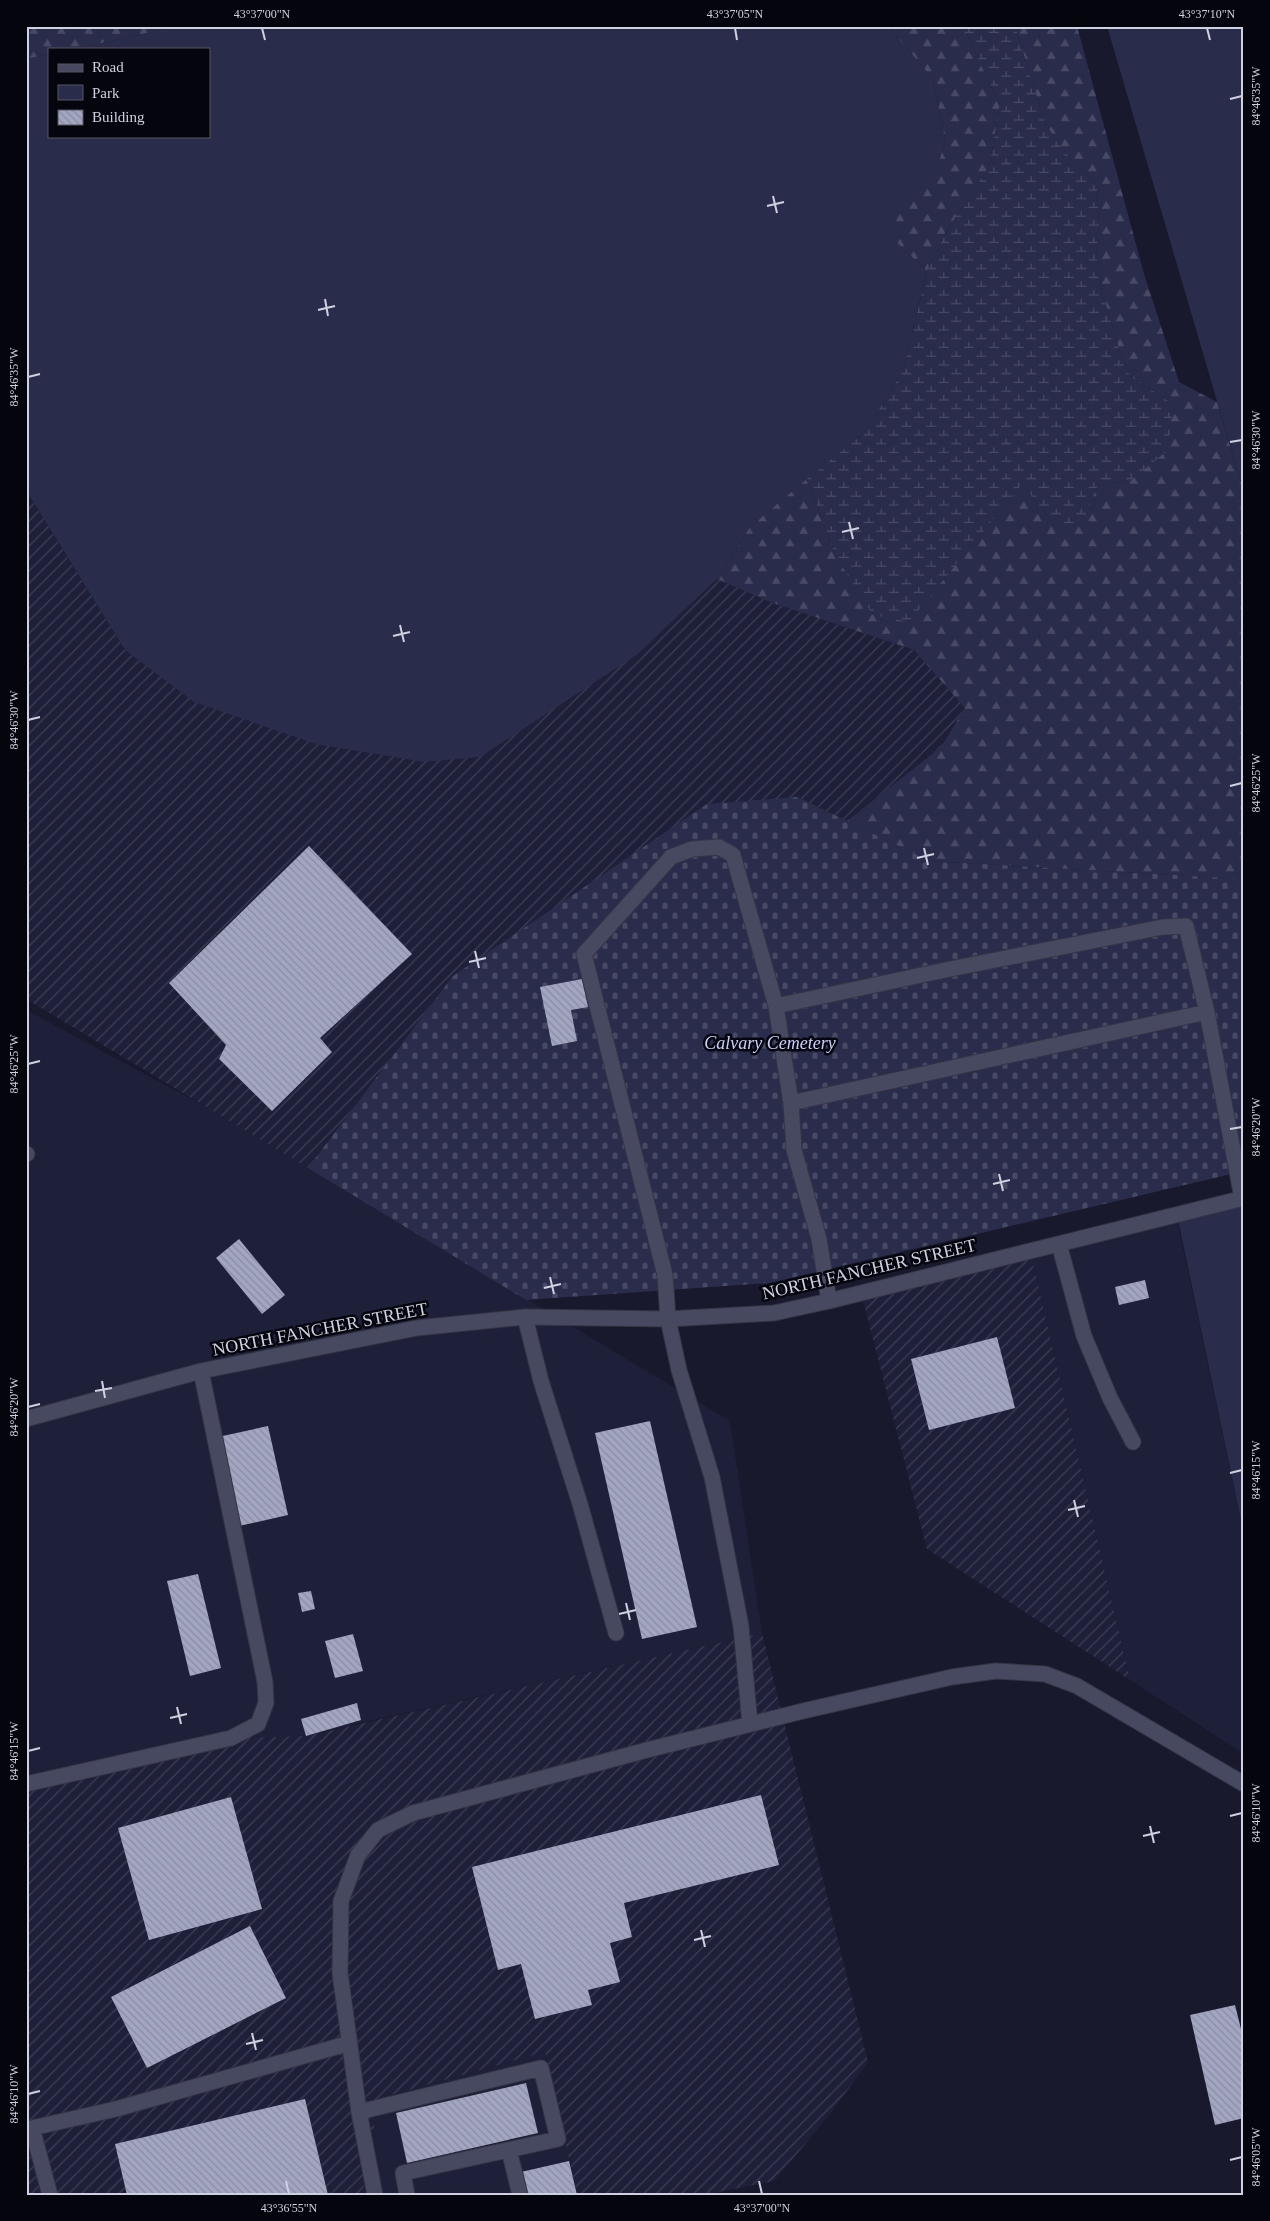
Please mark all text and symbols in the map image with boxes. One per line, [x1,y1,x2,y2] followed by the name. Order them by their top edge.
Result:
[234,7,291,21] text: 43°37'00"N
[707,7,764,21] text: 43°37'05"N
[1179,7,1236,21] text: 43°37'10"N
[48,48,210,138] legend
[92,59,124,75] text: Road
[1249,66,1263,126] text: 84°46'35"W
[92,85,120,101] text: Park
[92,109,145,125] text: Building
[7,347,21,407] text: 84°46'35"W
[1249,410,1263,470] text: 84°46'30"W
[7,690,21,750] text: 84°46'30"W
[1249,753,1263,813] text: 84°46'25"W
[704,1033,836,1053] park label: Calvary Cemetery
[7,1034,21,1094] text: 84°46'25"W
[1249,1097,1263,1157] text: 84°46'20"W
[760,1235,978,1303] street label: NORTH FANCHER STREET
[211,1298,429,1360] street label: NORTH FANCHER STREET
[7,1377,21,1437] text: 84°46'20"W
[1249,1440,1263,1500] text: 84°46'15"W
[7,1721,21,1781] text: 84°46'15"W
[1249,1783,1263,1843] text: 84°46'10"W
[7,2064,21,2124] text: 84°46'10"W
[1249,2127,1263,2187] text: 84°46'05"W
[261,2201,318,2215] text: 43°36'55"N
[734,2201,791,2215] text: 43°37'00"N

